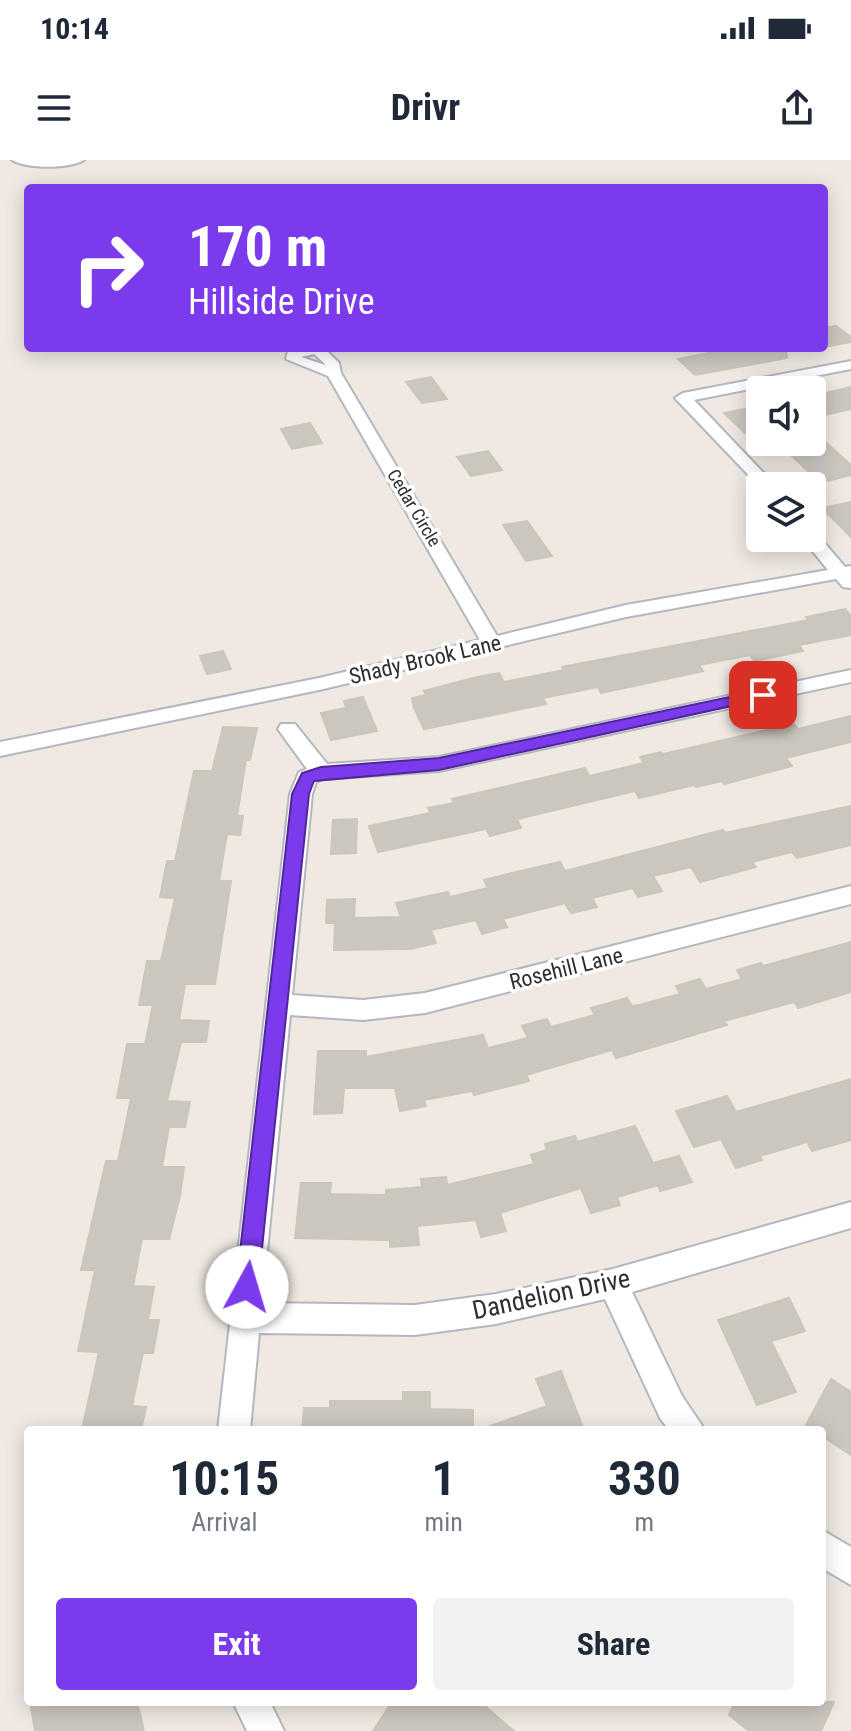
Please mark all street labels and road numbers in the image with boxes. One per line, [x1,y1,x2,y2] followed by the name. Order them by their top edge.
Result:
[383,465,446,550] street label: Cedar Circle
[347,630,504,689] street label: Shady Brook Lane
[507,942,625,995] street label: Rosehill Lane
[469,1263,633,1325] street label: Dandelion Drive

